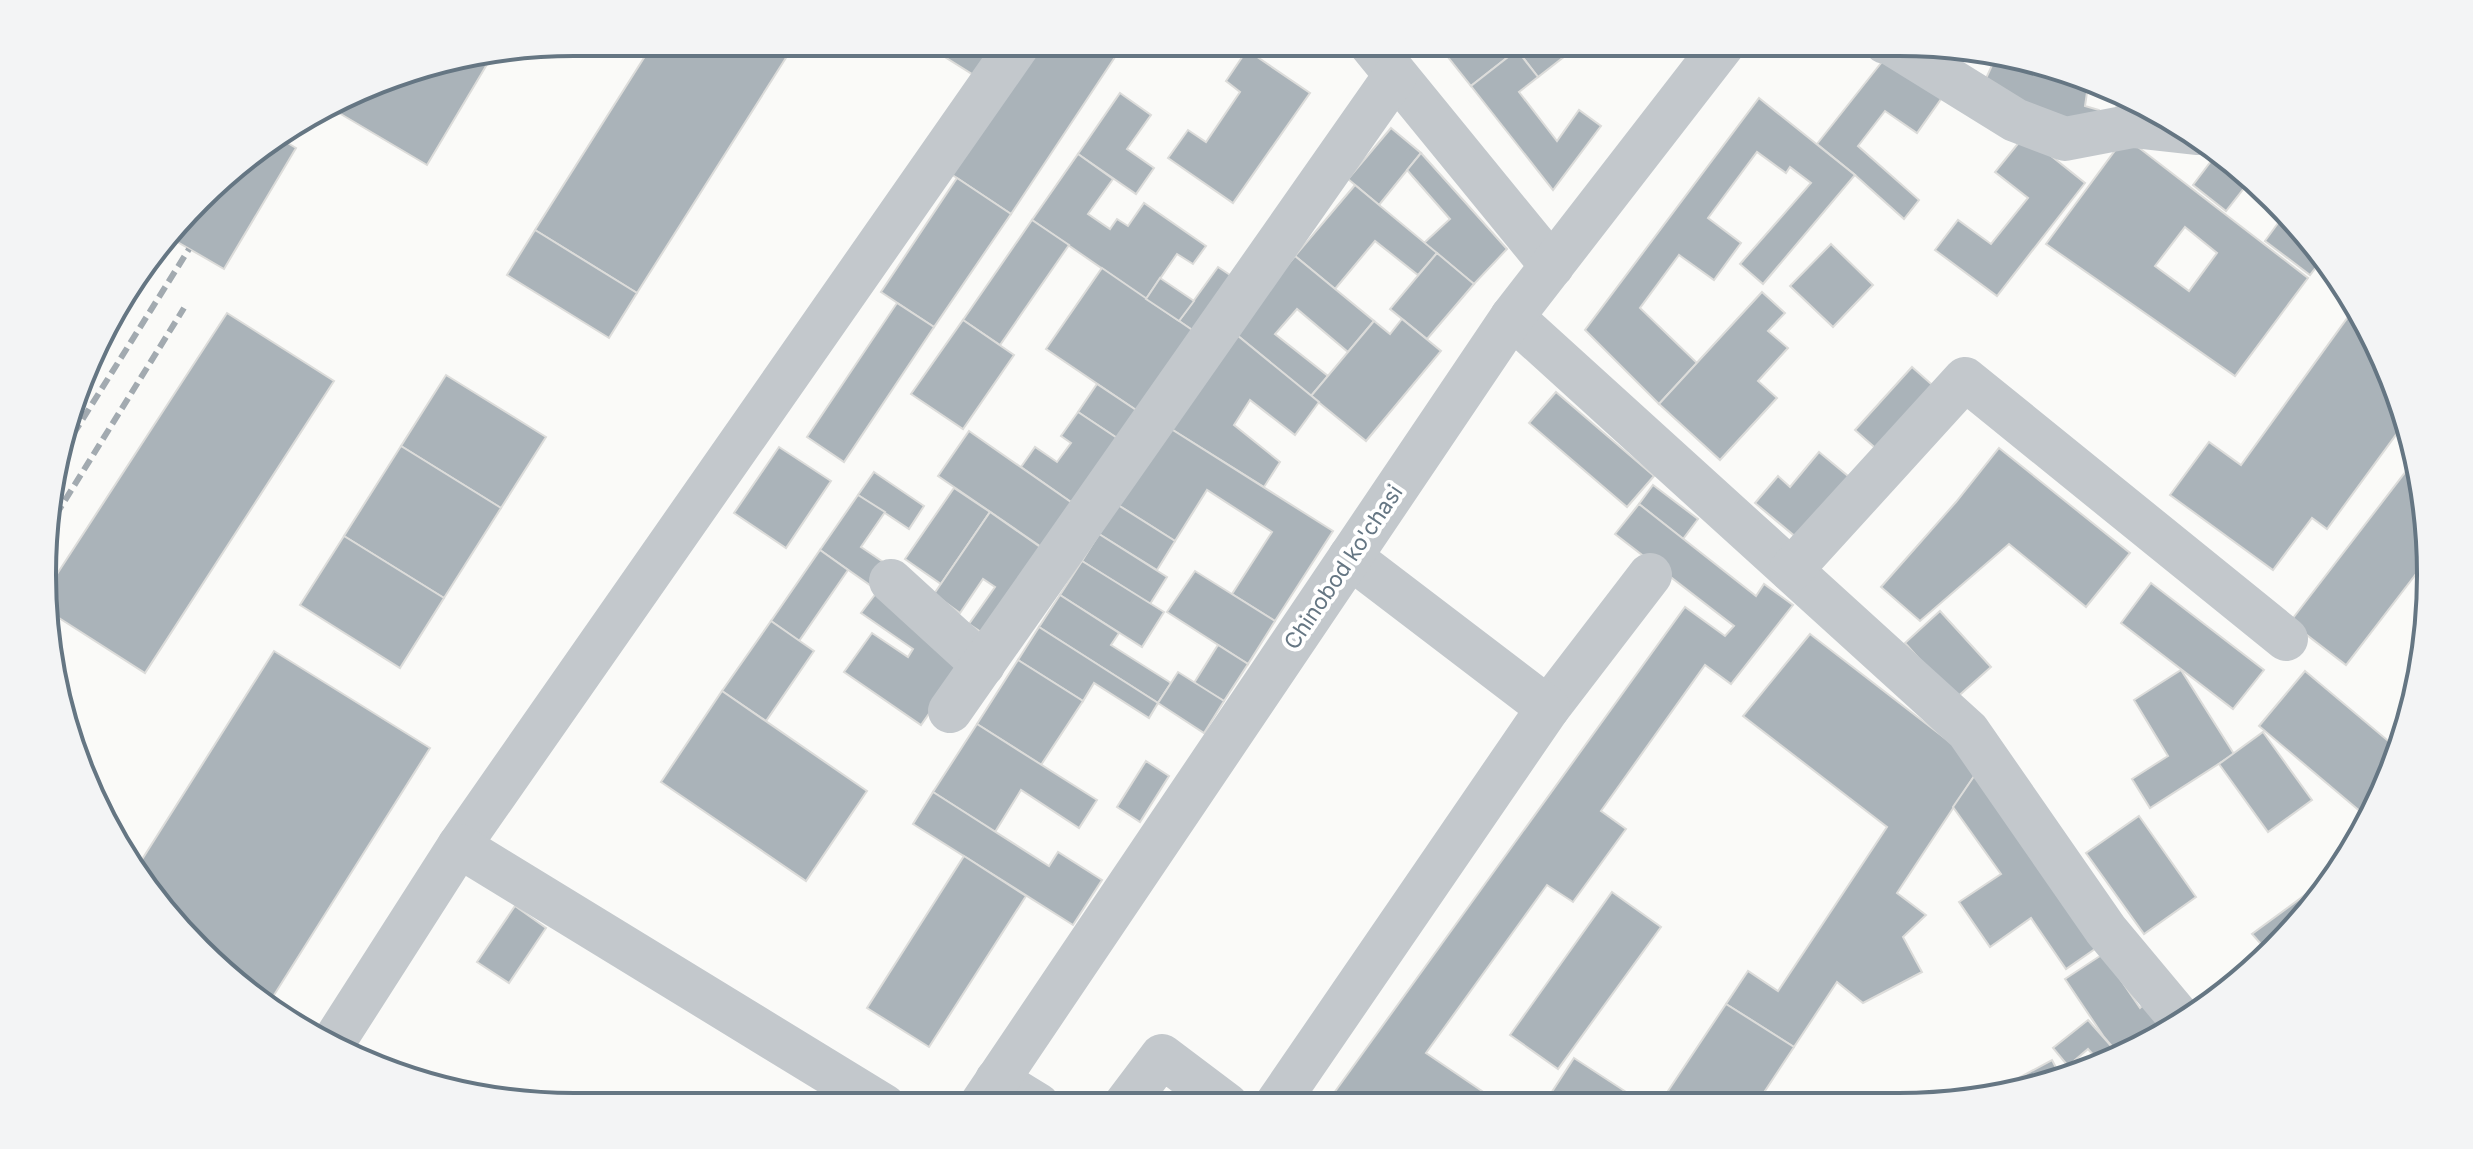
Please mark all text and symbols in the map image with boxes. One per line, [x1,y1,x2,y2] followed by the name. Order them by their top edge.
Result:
[1278,480,1408,654] street label: Chinobod ko'chasi

